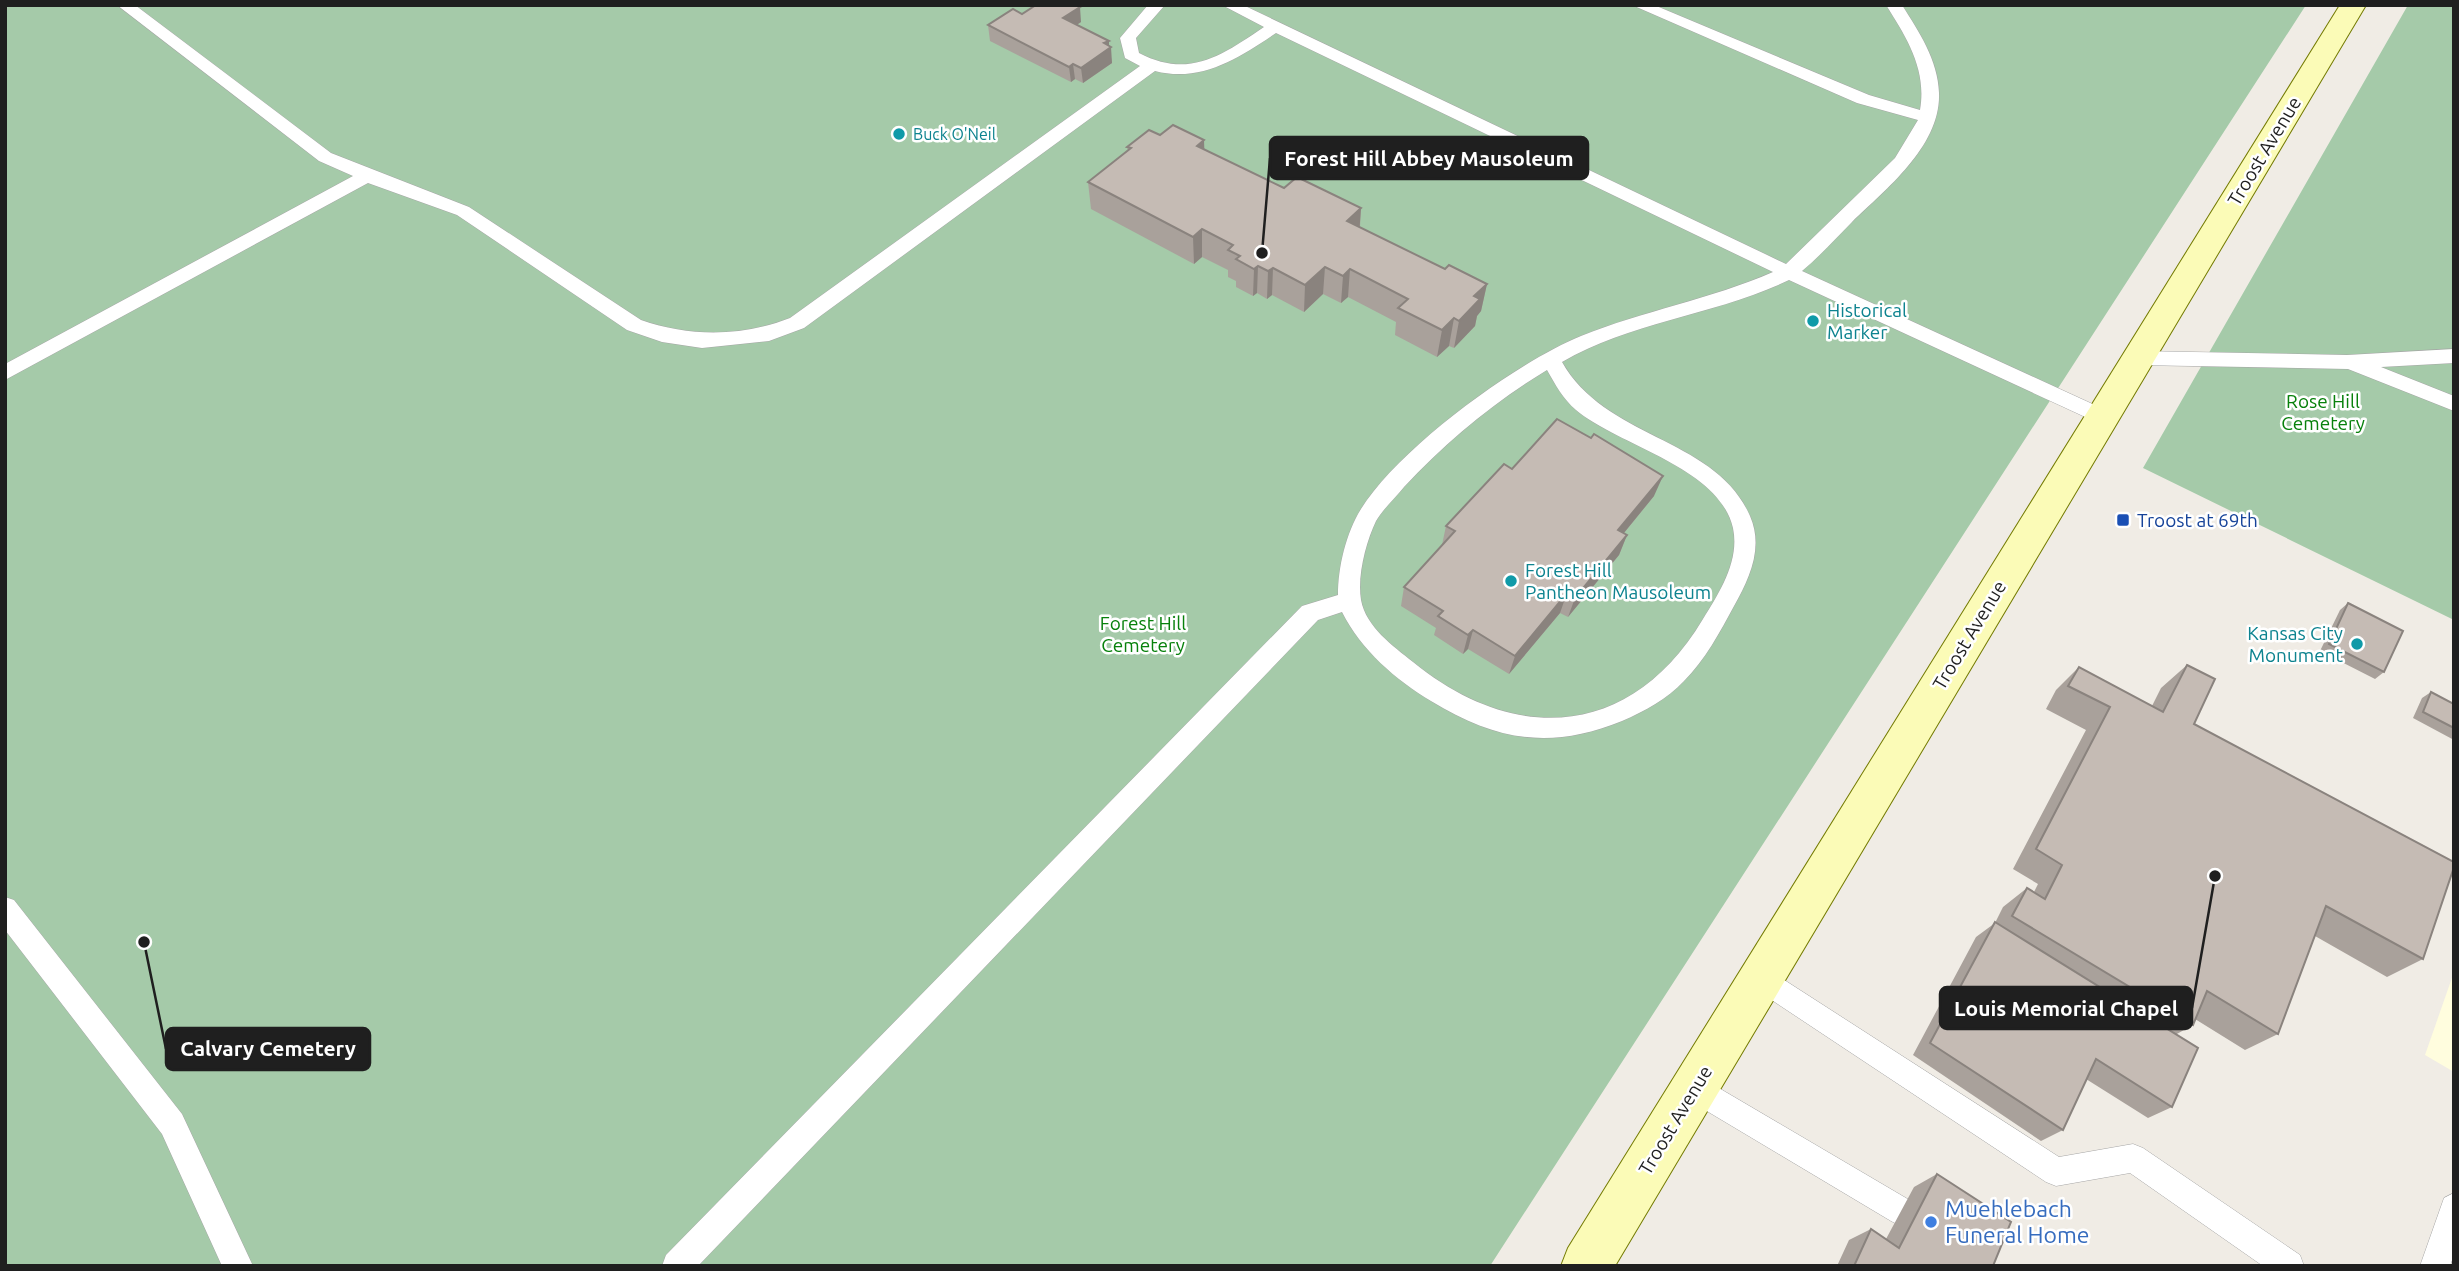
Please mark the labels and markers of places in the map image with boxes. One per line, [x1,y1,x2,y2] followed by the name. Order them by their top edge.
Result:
[913,125,996,143] place label: Buck O'Neil
[891,126,907,142] marker: Buck O'Neil
[1270,137,1588,179] callout: Forest Hill Abbey Mausoleum
[1827,299,1907,343] place label: Historical Marker
[1805,313,1821,329] marker: Historical Marker
[2137,509,2258,531] place label: Troost at 69th
[2115,512,2131,528] marker: Troost at 69th
[1525,559,1711,603] place label: Forest Hill Pantheon Mausoleum
[1503,573,1519,589] marker: Forest Hill Pantheon Mausoleum
[2247,622,2344,666] place label: Kansas City Monument
[2349,636,2365,652] marker: Kansas City Monument
[1940,987,2192,1029] callout: Louis Memorial Chapel
[166,1028,370,1070] callout: Calvary Cemetery
[1945,1196,2090,1247] place label: Muehlebach Funeral Home
[1923,1214,1939,1230] marker: Muehlebach Funeral Home

